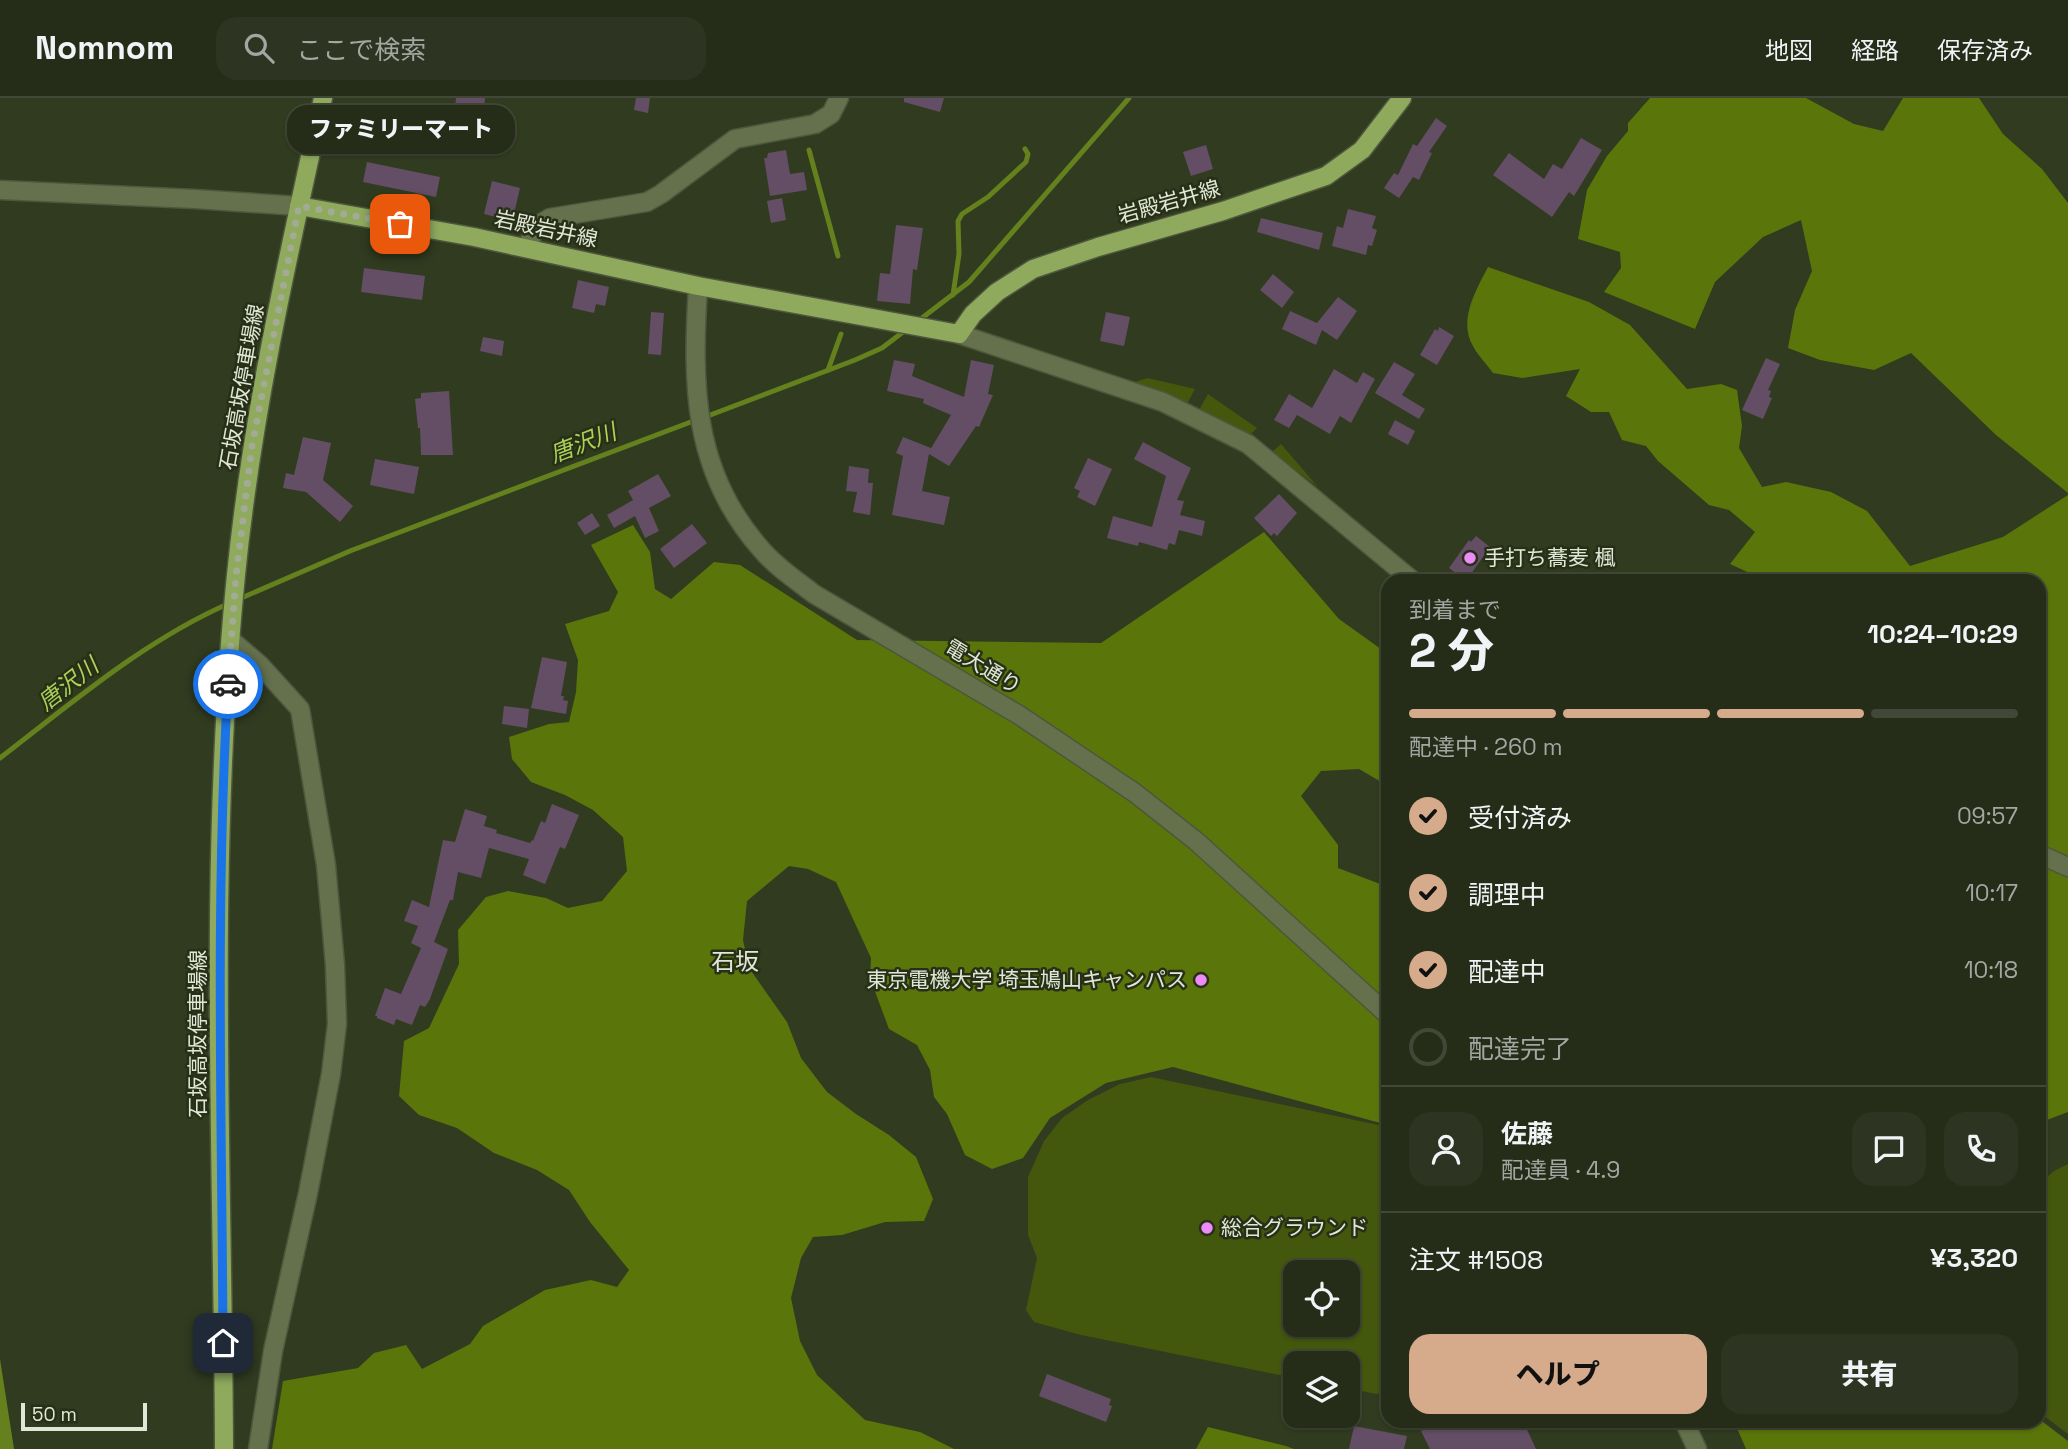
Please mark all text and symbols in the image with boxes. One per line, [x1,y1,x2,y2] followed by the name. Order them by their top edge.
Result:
[216,17,706,80] search box
[35,27,174,69] text: Nomnom
[240,29,278,67] icon: search
[296,33,426,67] text: ここで検索
[1765,35,1813,66] text: 地図
[1851,35,1899,66] text: 経路
[1937,35,2033,66] text: 保存済み
[286,105,514,154] callout: ファミリーマート
[309,114,493,144] text: ファミリーマート
[1115,174,1223,229] street label: 岩殿岩井線
[370,194,430,254] pin
[492,204,600,253] street label: 岩殿岩井線
[381,205,419,243] icon: bag
[214,302,269,472] street label: 石坂高坂停車場線
[545,416,623,469] water label: 唐沢川
[1484,544,1615,571] place label: 手打ち蕎麦 楓
[1462,550,1478,566] marker: 手打ち蕎麦 楓
[1409,595,1501,625] text: 到着まで
[1867,617,2018,651] text: 10:24–10:29
[1409,622,1494,680] text: 2 分
[940,633,1026,700] street label: 電大通り
[32,649,107,717] water label: 唐沢川
[193,649,263,719] courier
[209,665,247,703] icon: car
[1409,732,1563,762] text: 配達中 · 260 m
[1409,797,1447,835] icon: check
[1468,801,1572,835] text: 受付済み
[1957,801,2018,831] text: 09:57
[1409,874,1447,912] icon: check
[1468,878,1546,912] text: 調理中
[1965,878,2018,908] text: 10:17
[711,946,759,977] district label: 石坂
[184,950,211,1118] street label: 石坂高坂停車場線
[1409,951,1447,989] icon: check
[1468,955,1546,989] text: 配達中
[1964,955,2018,985] text: 10:18
[867,966,1187,993] place label: 東京電機大学 埼玉鳩山キャンパス
[1193,972,1209,988] marker: 東京電機大学 埼玉鳩山キャンパス
[1468,1032,1572,1066] text: 配達完了
[1409,1112,1483,1186] button: person
[1852,1112,1926,1186] button: chat
[1944,1112,2018,1186] button: phone
[1501,1117,1553,1151] text: 佐藤
[1501,1155,1620,1185] text: 配達員 · 4.9
[1221,1214,1368,1241] place label: 総合グラウンド
[1199,1220,1215,1236] marker: 総合グラウンド
[1930,1241,2018,1275] text: ¥3,320
[1409,1243,1543,1277] text: 注文 #1508
[1283,1260,1360,1428] map controls
[1283,1260,1360,1337] button: locate
[193,1313,253,1373] pin
[204,1324,242,1362] icon: home
[1409,1334,1707,1414] button: ヘルプ
[1721,1334,2018,1414] button: 共有
[1283,1351,1360,1428] button: layers
[21,1400,147,1432] scale bar
[32,1402,77,1427] text: 50 m

